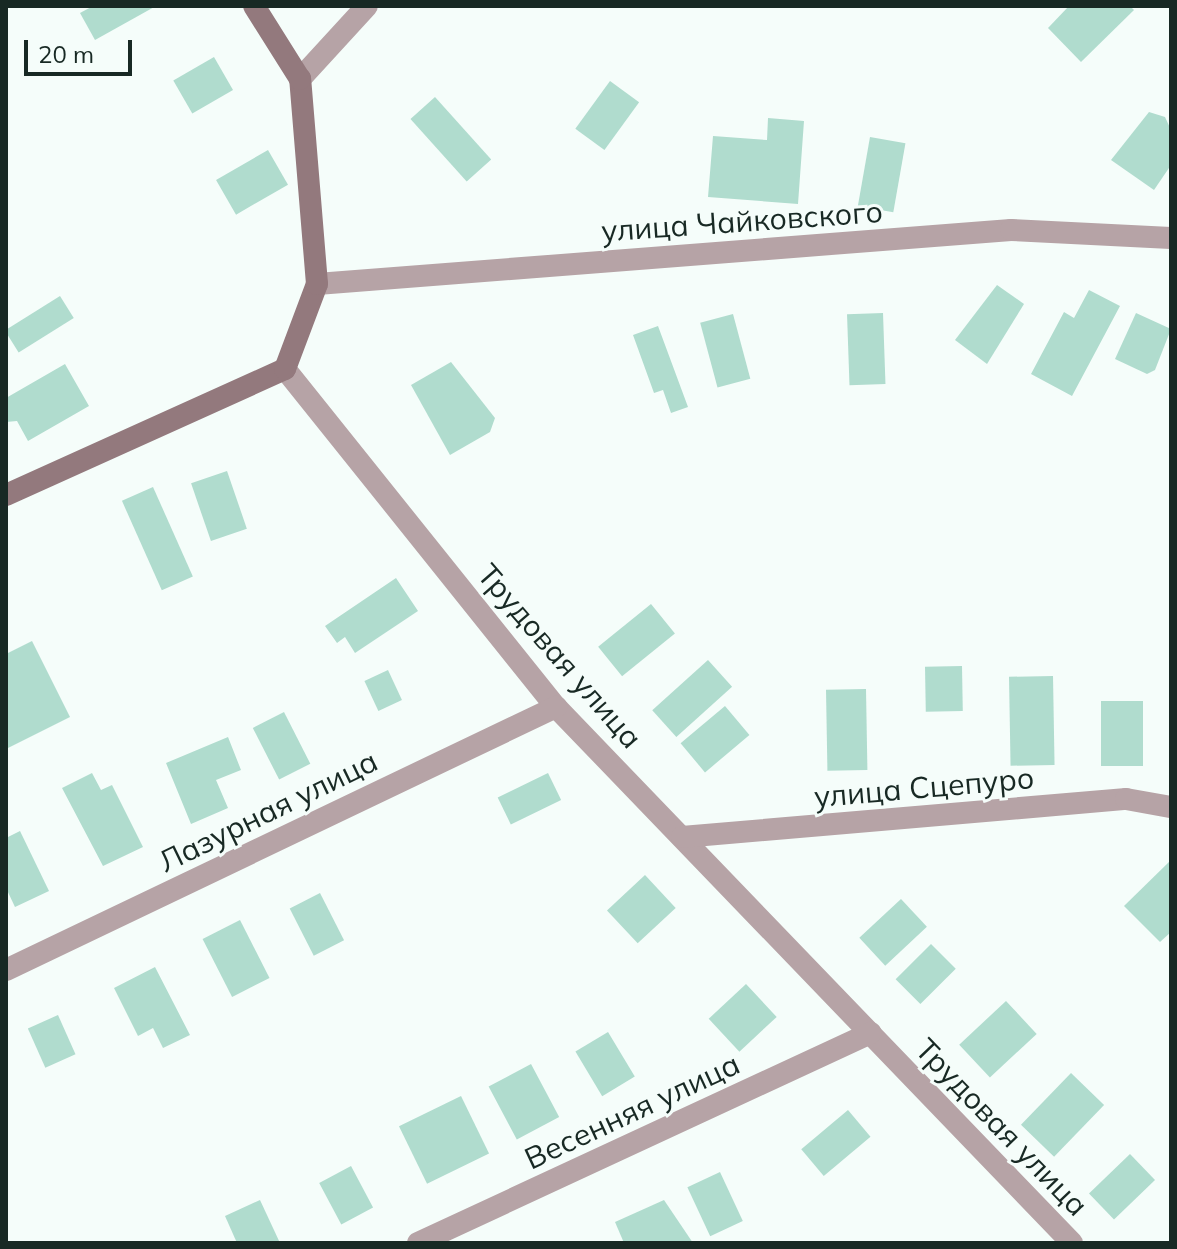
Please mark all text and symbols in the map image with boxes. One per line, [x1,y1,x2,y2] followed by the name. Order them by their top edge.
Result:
[28,24,136,74] scale bar
[38,39,94,69] text: 20 m
[600,193,884,249] street label: улица Чайковского
[470,557,650,755] street label: Трудовая улица
[153,742,383,880] street label: Лазурная улица
[813,759,1035,815] street label: улица Сцепуро
[908,1031,1096,1223] street label: Трудовая улица
[519,1045,745,1177] street label: Весенняя улица

